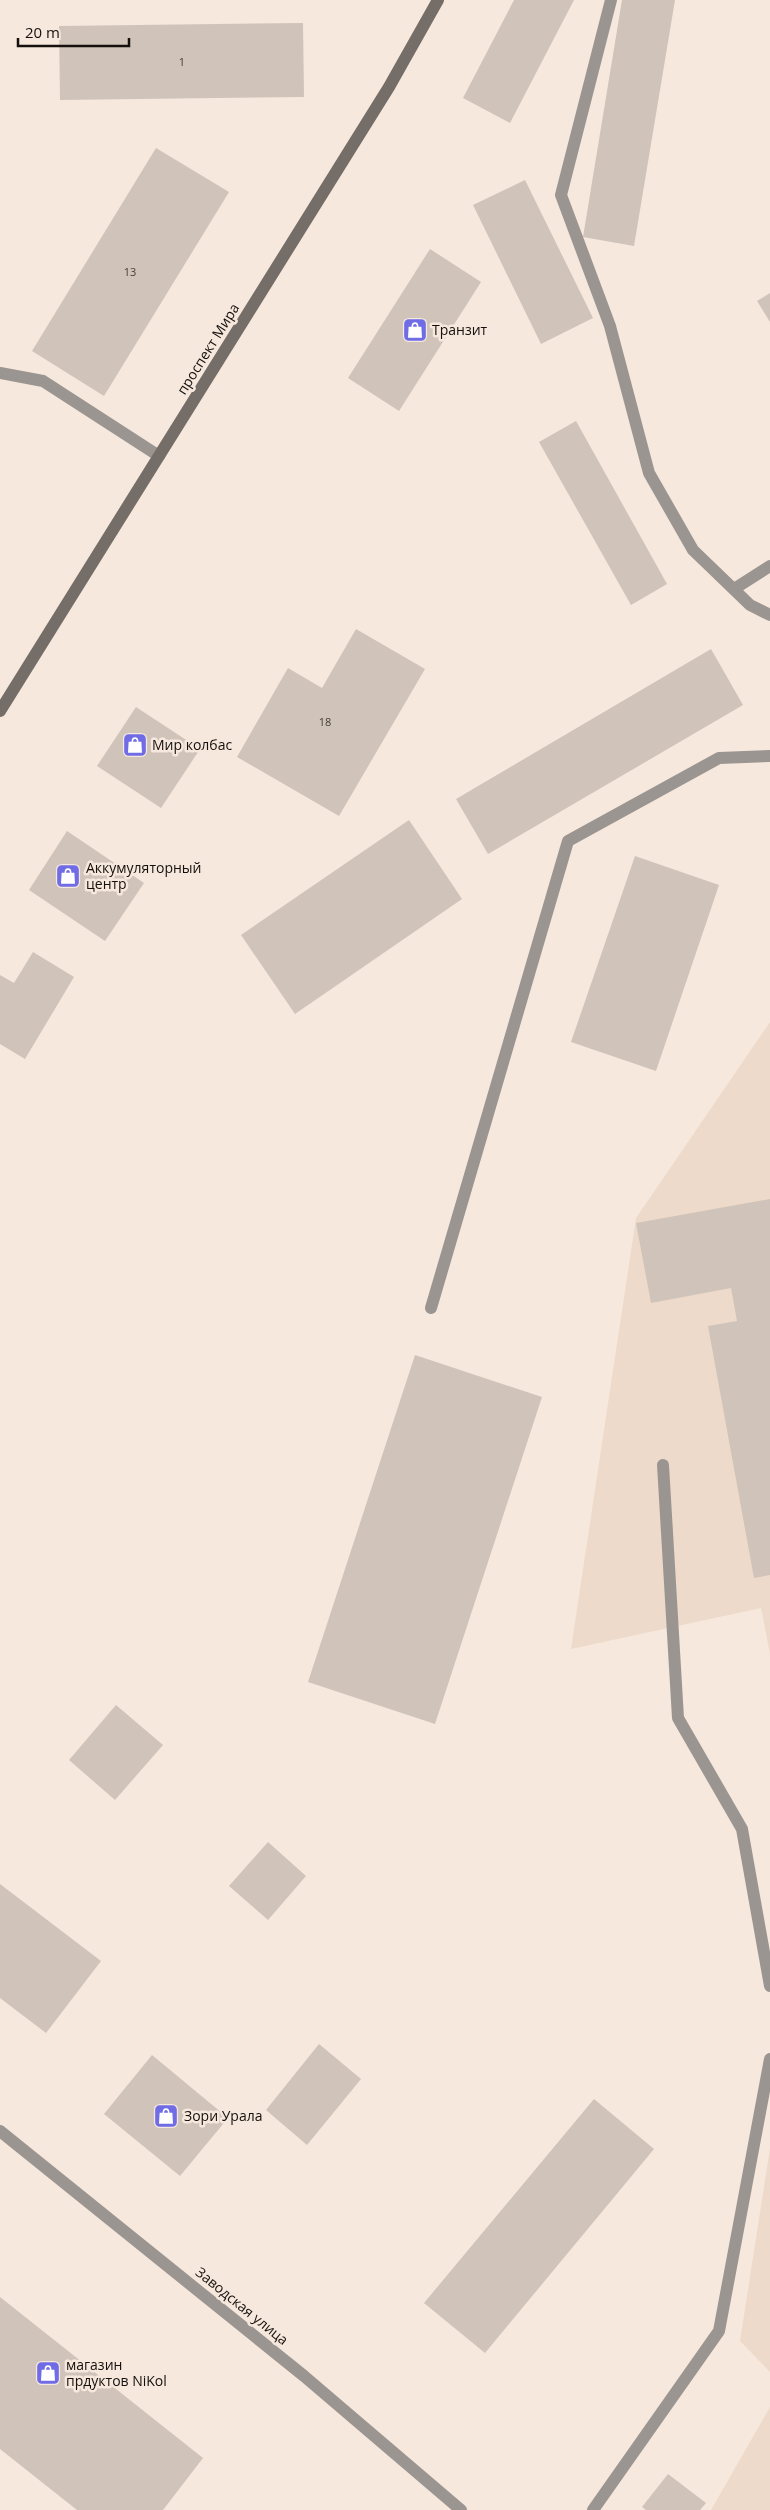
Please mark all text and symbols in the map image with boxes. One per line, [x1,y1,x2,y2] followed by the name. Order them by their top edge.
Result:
[18,15,129,47] scale bar
[25,22,60,42] text: 20 m
[179,54,185,69] house number: 1
[124,264,136,279] house number: 13
[172,300,243,398] street label: проспект Мира
[402,317,428,343] shop icon: Транзит
[432,320,488,339] place label: Транзит
[319,714,331,729] house number: 18
[122,732,148,758] shop icon: Мир колбас
[152,735,232,754] place label: Мир колбас
[86,858,201,893] place label: Аккумуляторный центр
[55,863,81,889] shop icon: Аккумуляторный центр
[153,2103,179,2129] shop icon: Зори Урала
[184,2106,262,2125] place label: Зори Урала
[192,2262,293,2349] street label: Заводская улица
[66,2355,167,2390] place label: магазин прдуктов NiKol
[35,2360,61,2386] shop icon: магазин прдуктов NiKol

